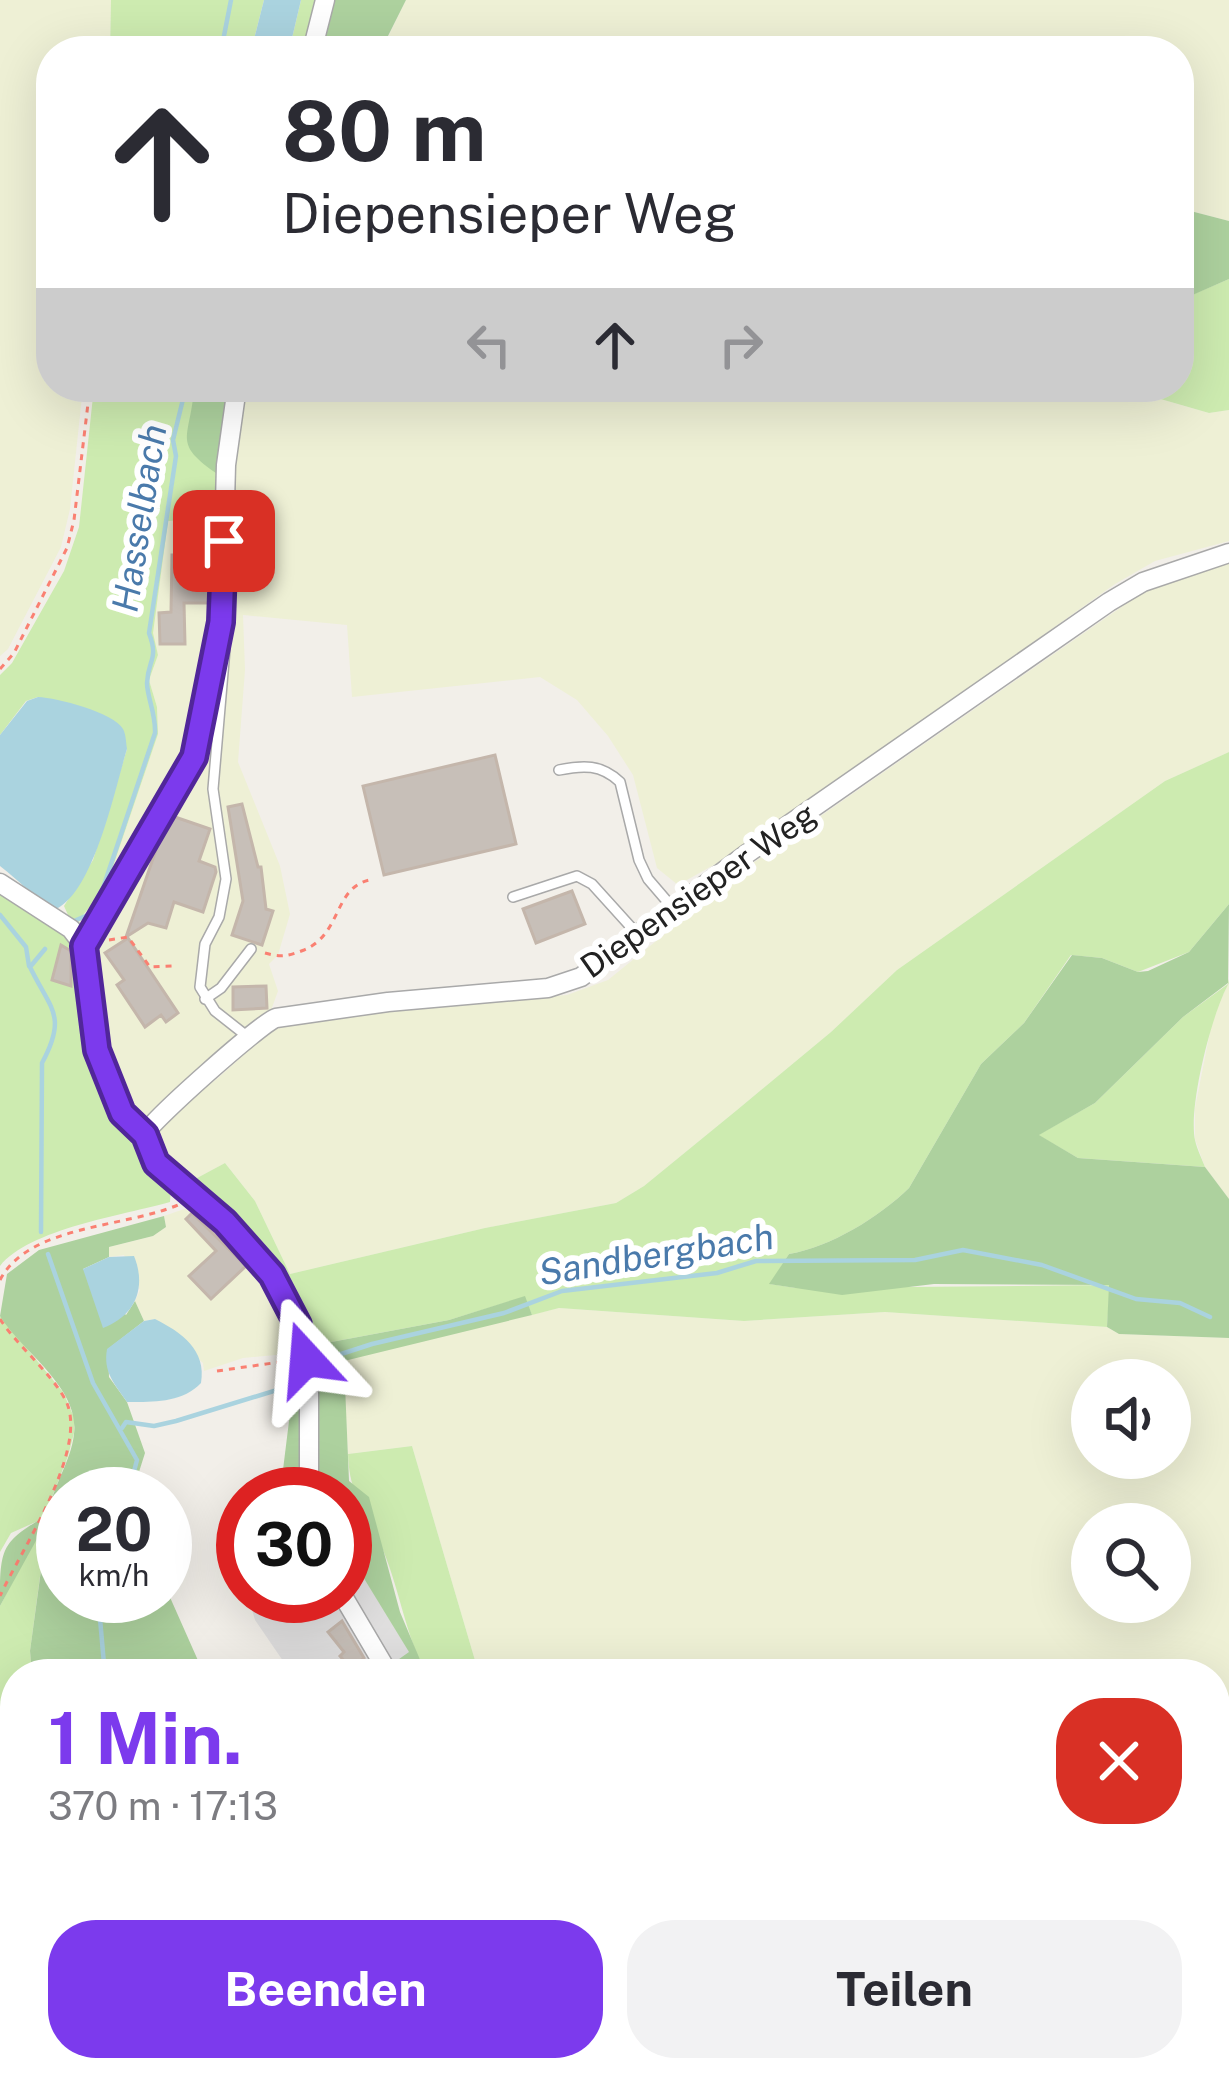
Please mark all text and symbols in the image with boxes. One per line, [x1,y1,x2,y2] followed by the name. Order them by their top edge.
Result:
[282,81,486,180] text: 80 m
[84,84,240,240] icon: ahead
[282,182,737,245] text: Diepensieper Weg
[456,312,522,378] icon: left
[582,312,648,378] icon: ahead
[708,312,774,378] icon: right
[103,421,175,615] water label: Hasselbach
[173,490,275,592] pin
[191,508,257,574] icon: arrive
[573,795,823,985] street label: Diepensieper Weg
[536,1215,776,1293] water label: Sandbergbach
[243,1296,369,1422] position arrow
[1071,1359,1191,1623] map controls
[1071,1359,1191,1479] button: sound
[216,1467,372,1623] speed limit sign: 30
[76,1494,152,1565] text: 20
[1071,1503,1191,1623] button: search
[79,1557,149,1593] text: km/h
[48,1696,243,1780] text: 1 Min.
[1056,1698,1182,1824] button: close
[48,1783,278,1829] text: 370 m · 17:13
[48,1920,603,2058] button: Beenden
[627,1920,1182,2058] button: Teilen

